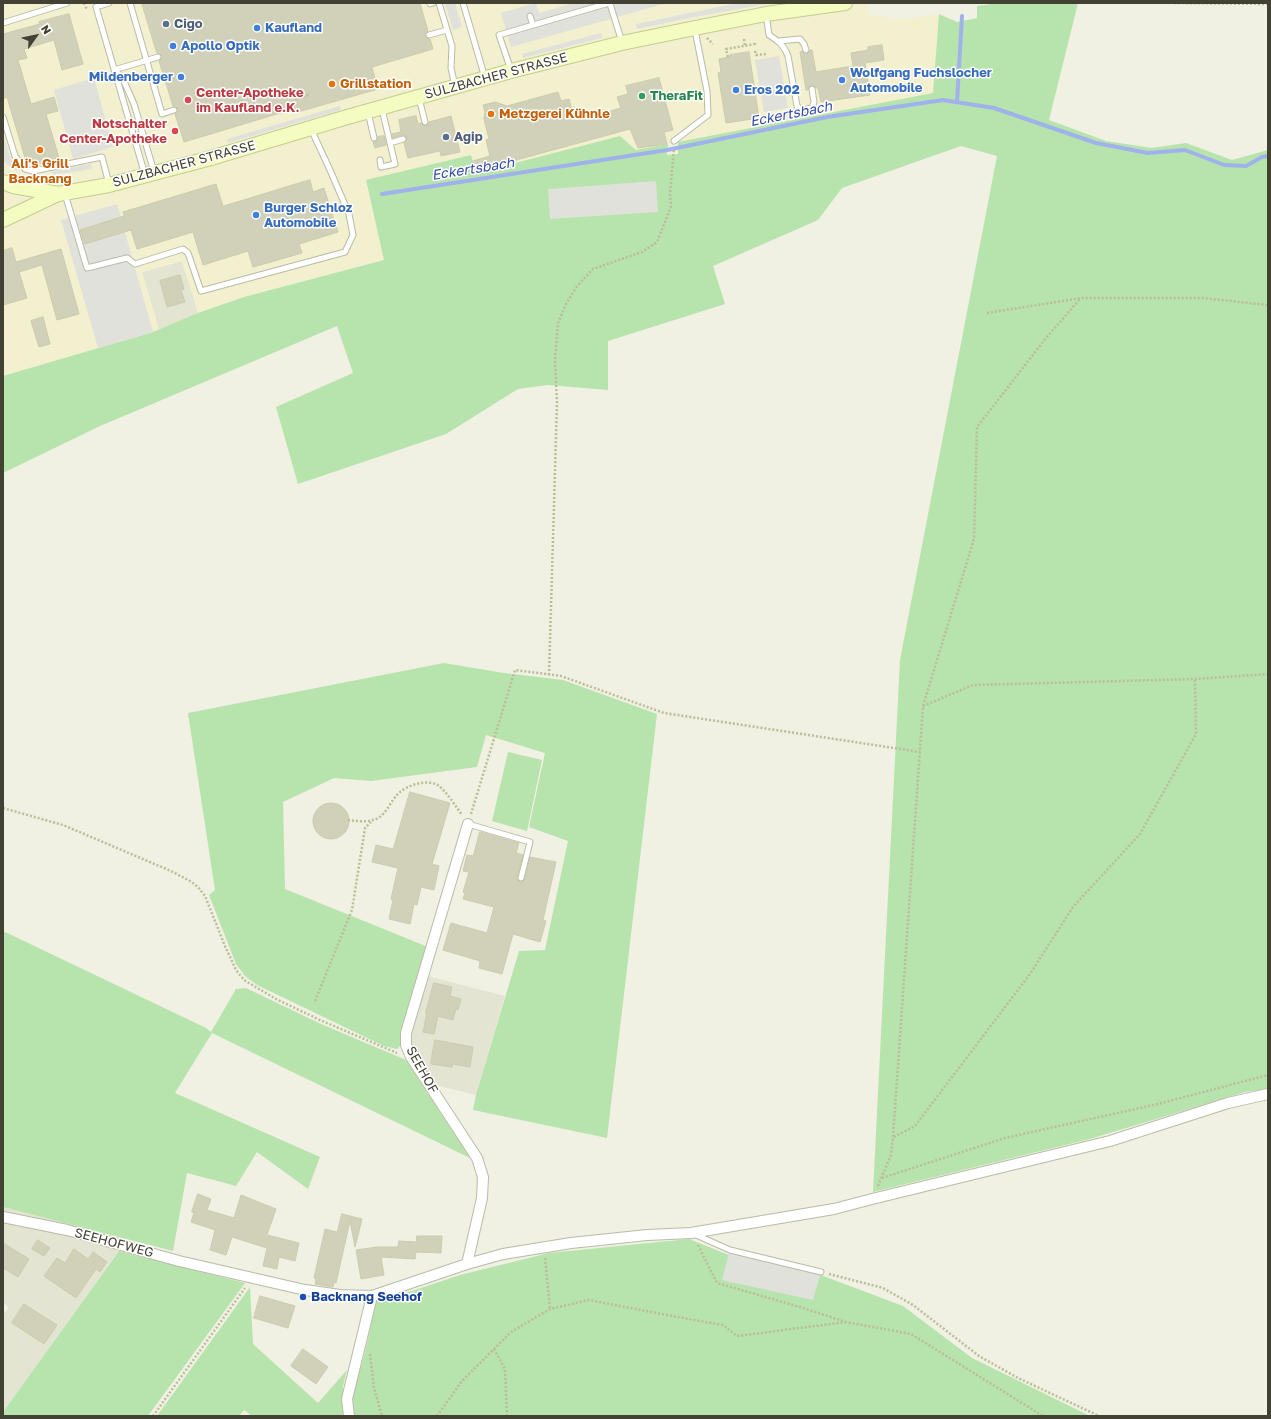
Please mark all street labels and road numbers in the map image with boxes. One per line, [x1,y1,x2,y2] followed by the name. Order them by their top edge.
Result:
[423,49,569,103] street label: SULZBACHER STRASSE
[111,137,257,191] street label: SULZBACHER STRASSE
[403,1044,441,1096] street label: SEEHOF
[73,1225,155,1261] street label: SEEHOFWEG

